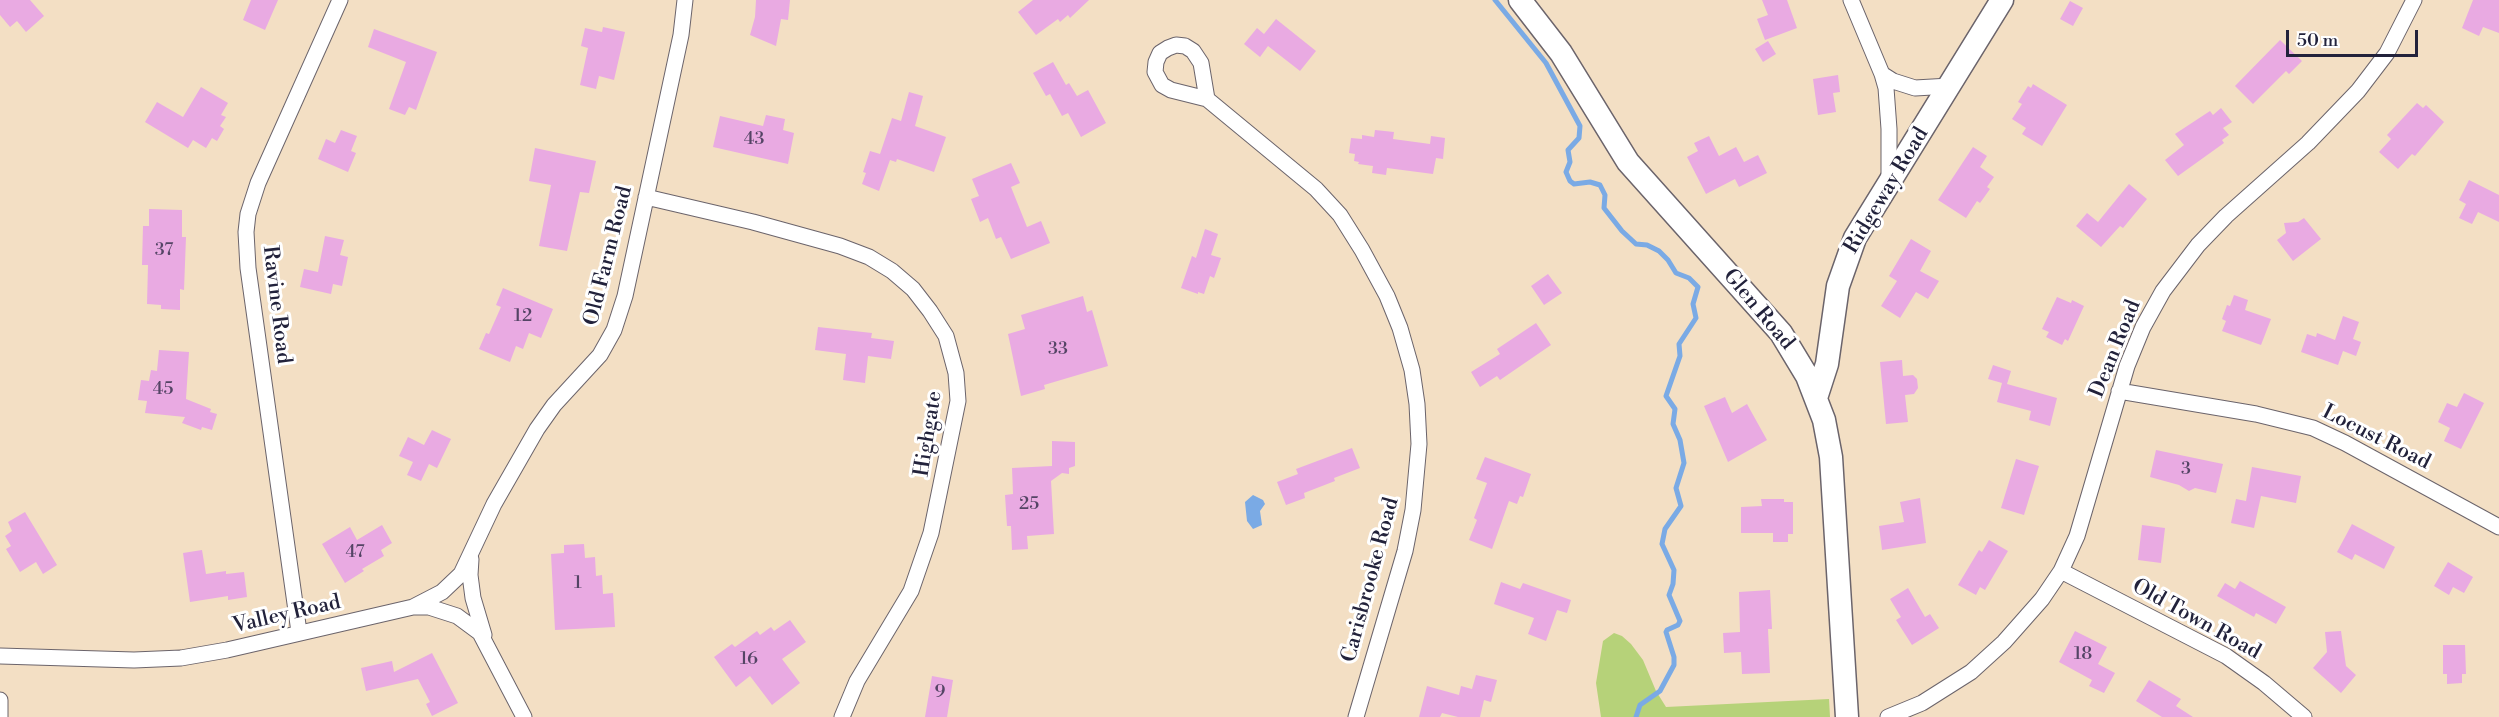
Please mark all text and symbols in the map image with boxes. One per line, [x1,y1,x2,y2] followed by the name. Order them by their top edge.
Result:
[2289,18,2421,56] scale bar
[2297,29,2338,52] text: 50 m
[1839,123,1935,259] street label: Ridgeway Road
[744,129,764,151] house number: 43
[579,184,639,328] street label: Old Farm Road
[155,240,173,262] house number: 37
[256,244,296,366] street label: Ravine Road
[1717,264,1799,356] street label: Glen Road
[2085,296,2147,402] street label: Dean Road
[514,306,532,328] house number: 12
[1048,339,1068,361] house number: 33
[153,379,173,401] house number: 45
[910,389,948,479] street label: Highgate
[2318,400,2434,476] street label: Locust Road
[2181,459,2191,481] house number: 3
[1019,494,1039,516] house number: 25
[1337,495,1405,665] street label: Carisbrooke Road
[345,542,365,564] house number: 47
[574,573,582,595] house number: 1
[2127,574,2265,666] street label: Old Town Road
[231,590,343,640] street label: Valley Road
[2074,644,2092,666] house number: 18
[740,649,758,671] house number: 16
[935,682,945,704] house number: 9

